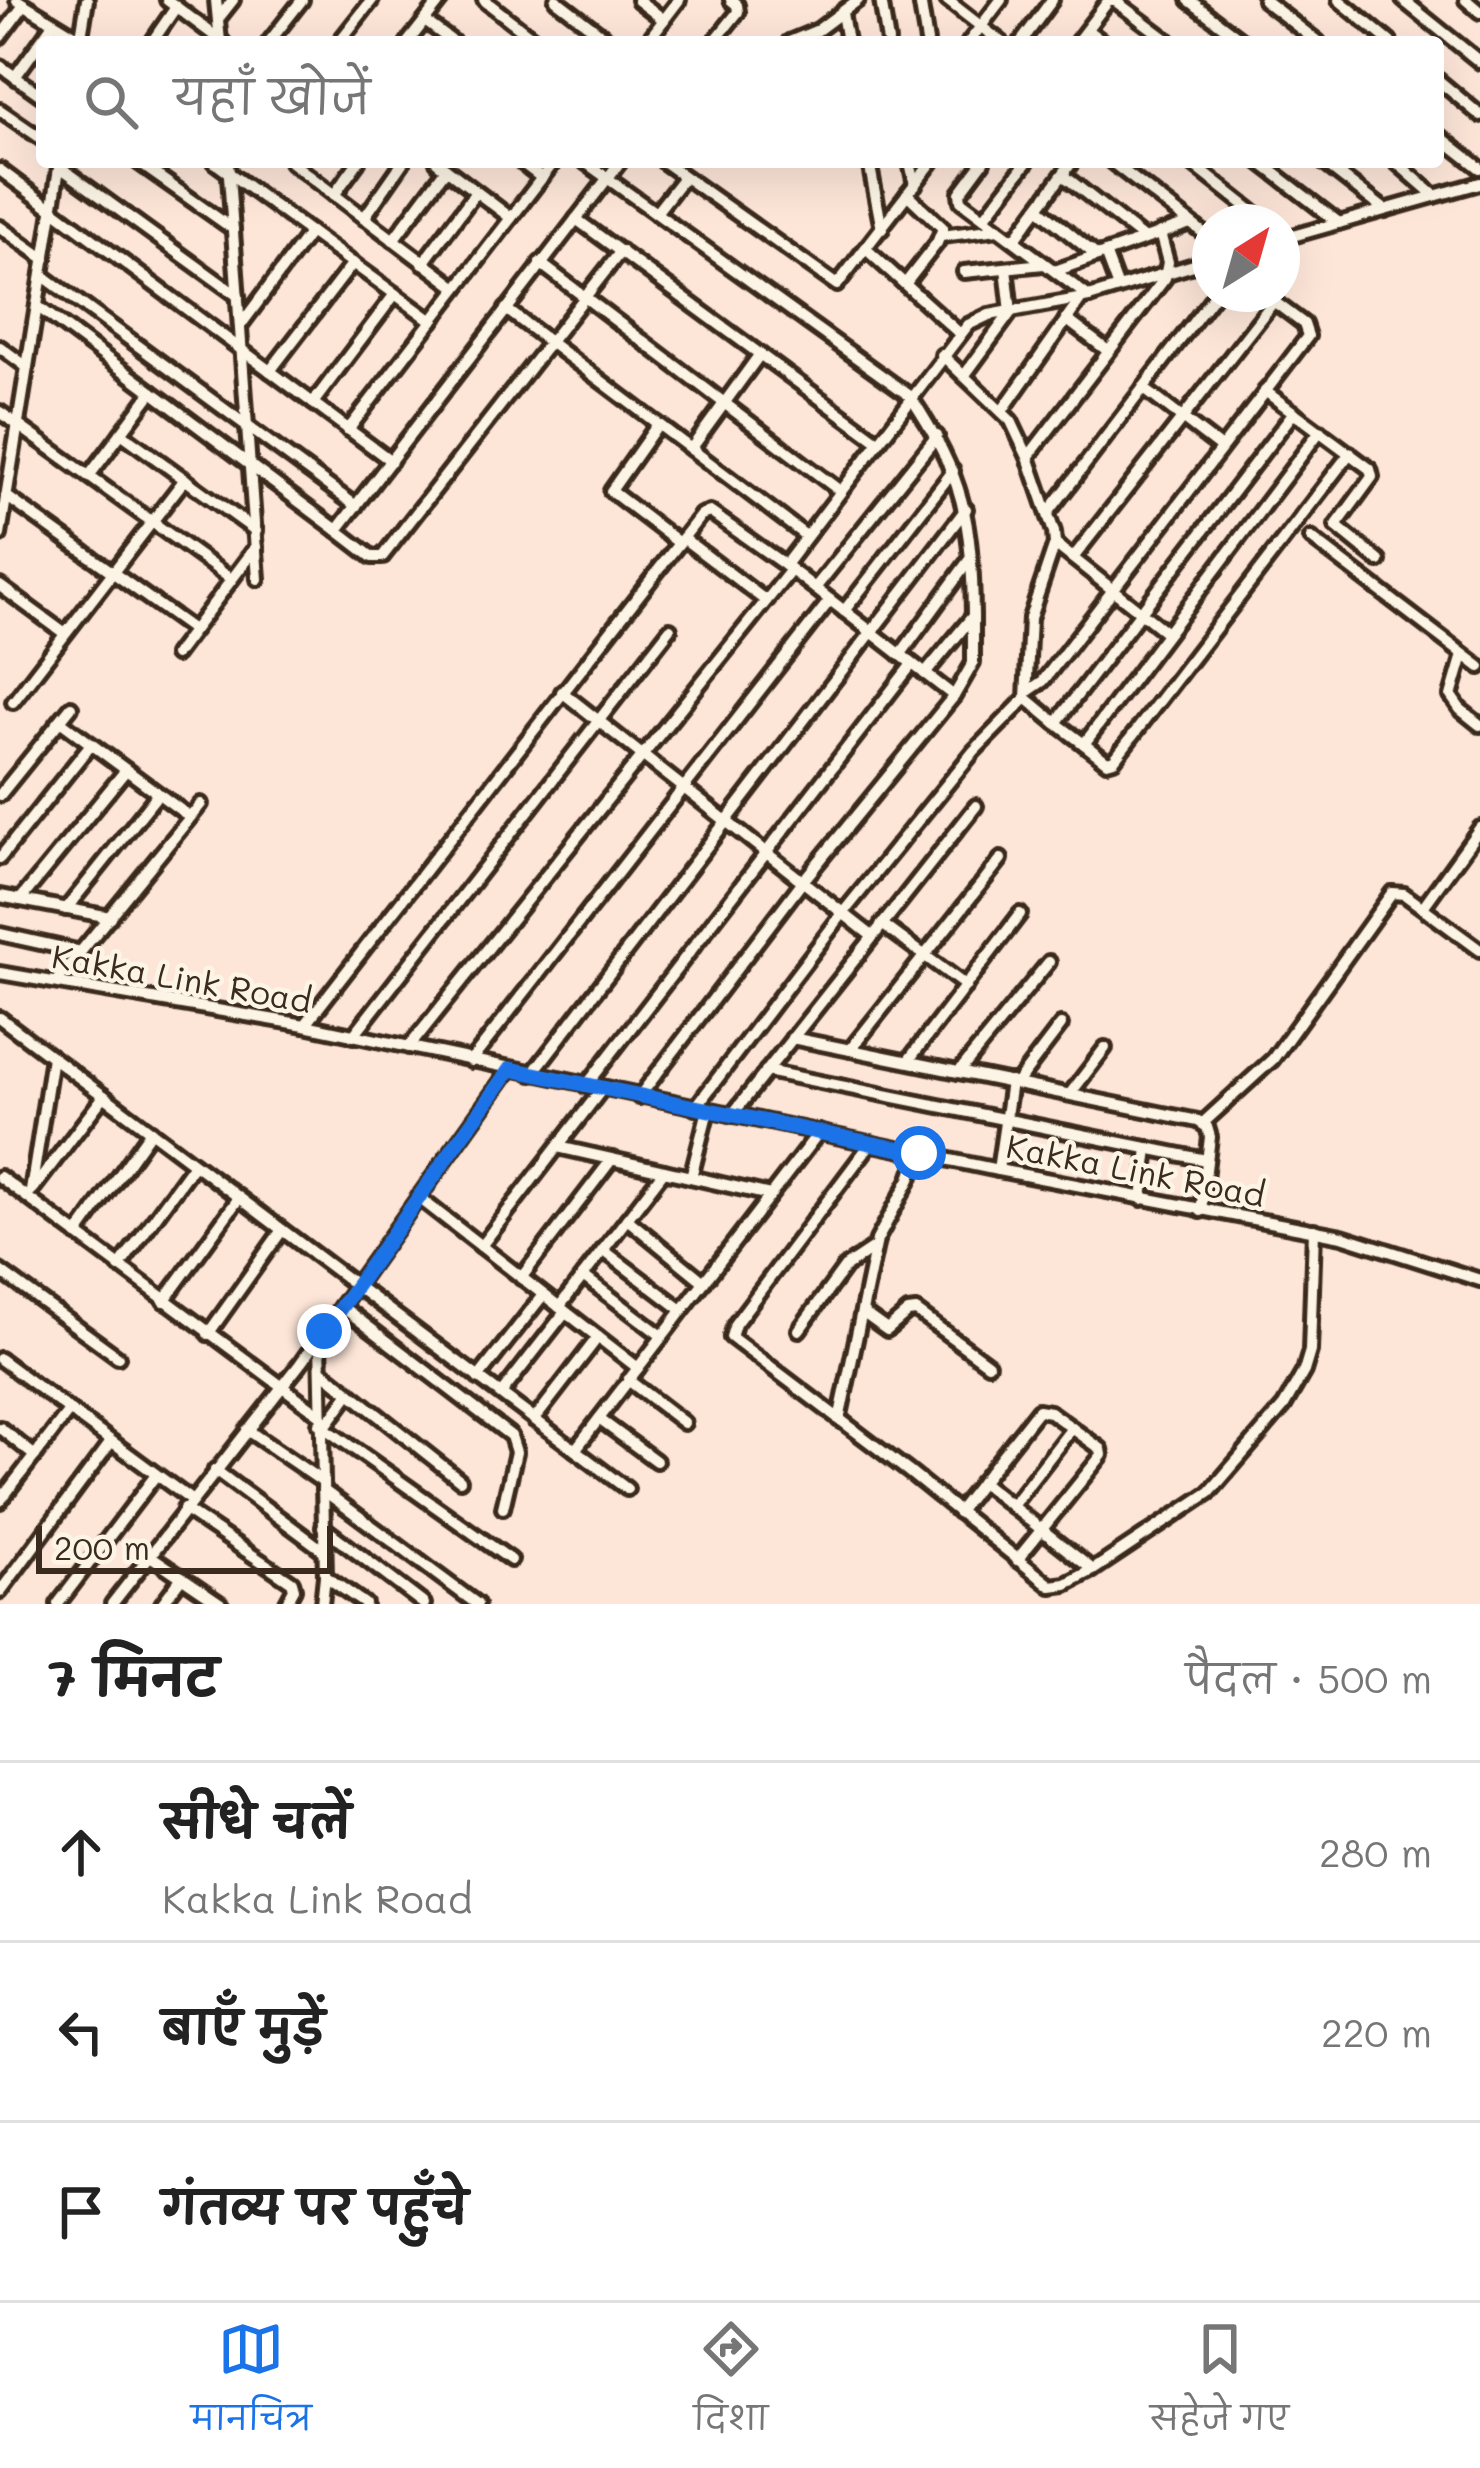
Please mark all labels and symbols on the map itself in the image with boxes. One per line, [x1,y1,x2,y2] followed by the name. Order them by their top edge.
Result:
[1192,204,1300,312] north arrow
[49,933,315,1021] street label: Kakka Link Road
[1003,1123,1269,1215] street label: Kakka Link Road
[892,1126,946,1180] route start
[297,1304,351,1358] route end
[36,1520,333,1573] scale bar

